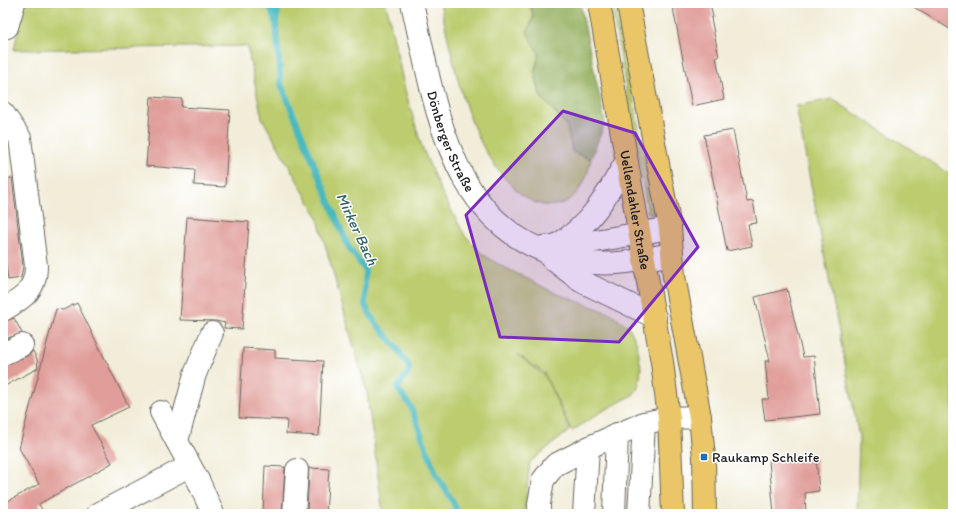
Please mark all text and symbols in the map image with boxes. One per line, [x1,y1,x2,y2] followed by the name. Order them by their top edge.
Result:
[423,89,478,196] street label: Dönberger Straße
[616,149,654,271] street label: Uellendahler Straße
[332,190,382,268] water label: Mirker Bach
[712,449,820,466] place label: Raukamp Schleife
[699,452,709,462] marker: Raukamp Schleife

